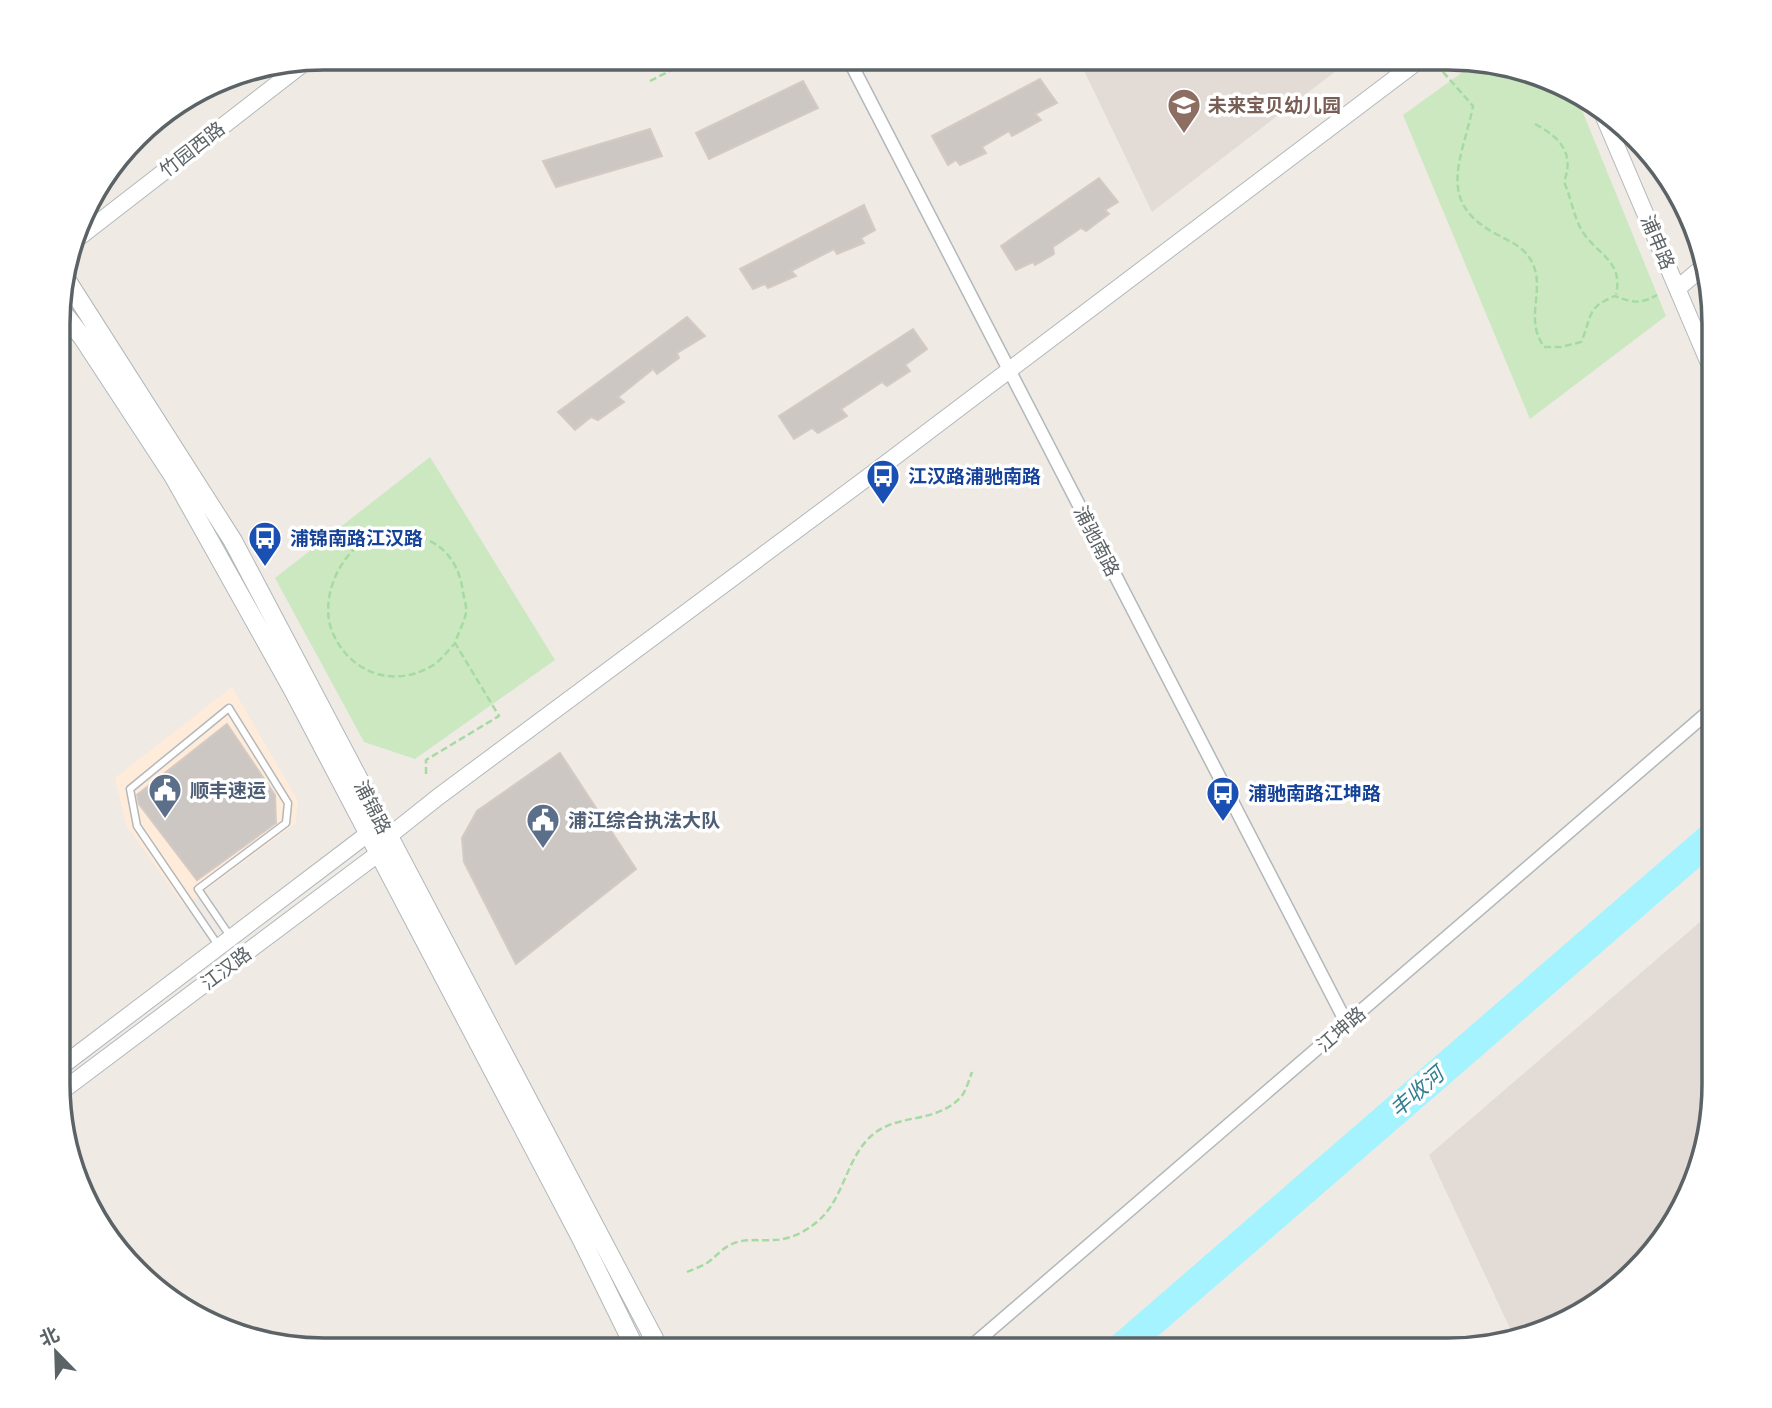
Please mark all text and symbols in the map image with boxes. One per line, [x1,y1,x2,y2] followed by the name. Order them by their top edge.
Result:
[1165,86,1203,135] school or university icon: 未来宝贝幼儿园
[1208,93,1341,117] place label: 未来宝贝幼儿园
[155,116,229,182] street label: 竹园西路
[1636,211,1680,273] street label: 浦申路
[864,457,902,506] bus stop icon: 江汉路浦驰南路
[908,464,1041,488] place label: 江汉路浦驰南路
[1069,502,1125,580] street label: 浦驰南路
[246,519,284,568] bus stop icon: 浦锦南路江汉路
[290,526,423,550] place label: 浦锦南路江汉路
[146,771,184,820] public building icon: 顺丰速运
[1204,774,1242,823] bus stop icon: 浦驰南路江坤路
[349,776,397,838] street label: 浦锦路
[190,778,266,802] place label: 顺丰速运
[1248,781,1381,805] place label: 浦驰南路江坤路
[524,801,562,850] public building icon: 浦江综合执法大队
[568,808,720,832] place label: 浦江综合执法大队
[196,941,256,995] street label: 江汉路
[1312,1001,1370,1057] street label: 江坤路
[1384,1058,1452,1122] water label: 丰收河
[21,1317,91,1387] north arrow
[36,1322,63,1351] text: 北

